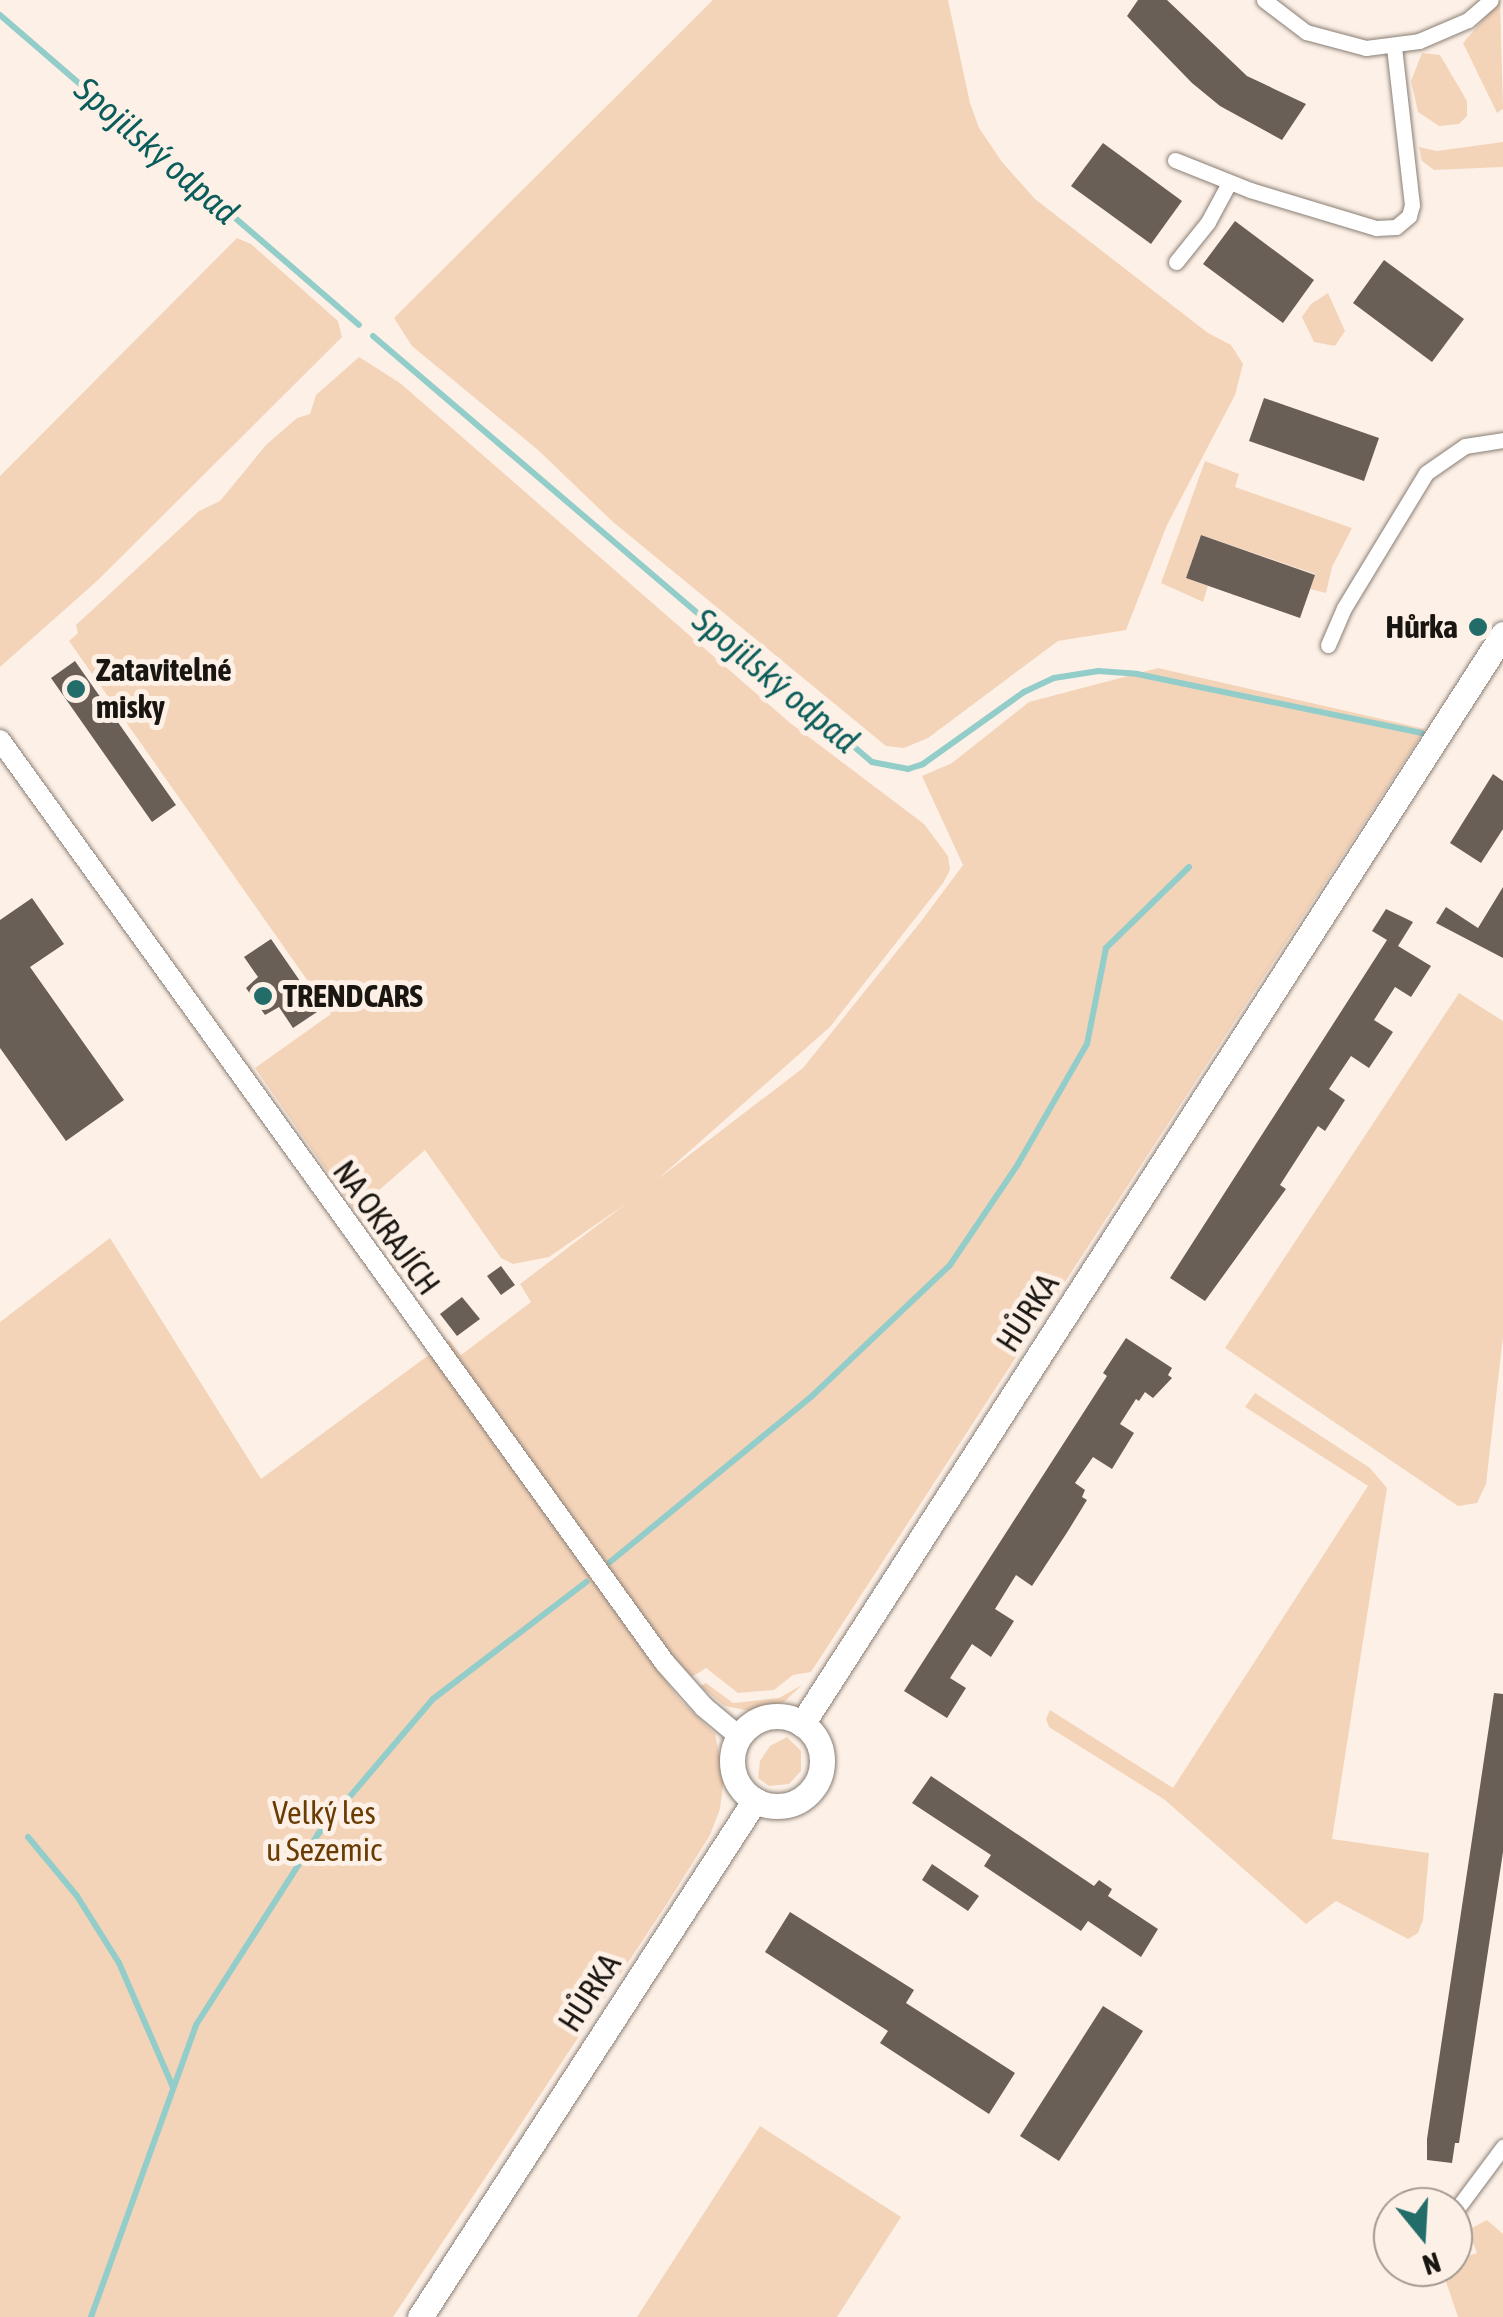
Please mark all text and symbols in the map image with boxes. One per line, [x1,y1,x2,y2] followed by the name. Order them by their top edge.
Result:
[67,68,247,232] water label: Spojilský odpad
[685,599,867,761] water label: Spojilský odpad
[1386,608,1458,646] place label: Hůrka
[1467,616,1489,638] marker: Hůrka
[96,652,232,727] place label: Zatavitelné misky
[65,678,87,700] marker: Zatavitelné misky
[283,977,423,1015] place label: TRENDCARS
[252,985,274,1007] marker: TRENDCARS
[325,1153,447,1303] street label: NA OKRAJÍCH
[989,1267,1067,1359] street label: HŮRKA
[266,1795,382,1870] park label: Velký les u Sezemic
[551,1947,629,2039] street label: HŮRKA
[1373,2187,1473,2287] north arrow
[1419,2246,1444,2281] text: N

